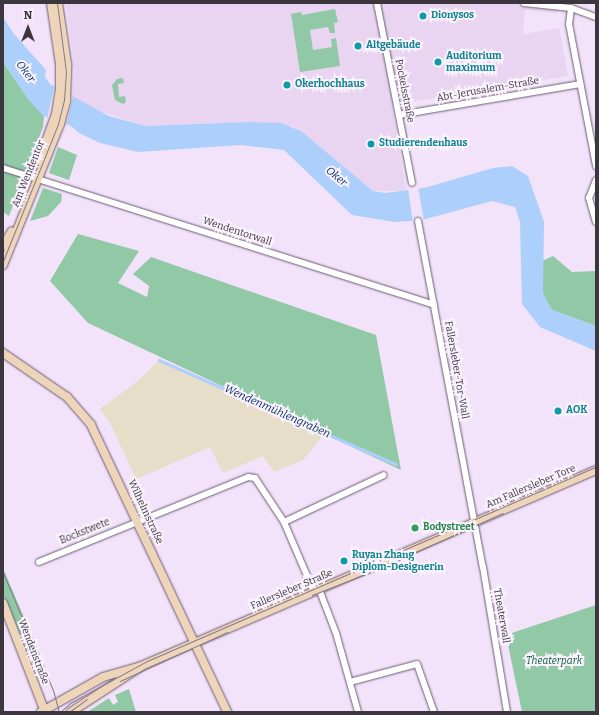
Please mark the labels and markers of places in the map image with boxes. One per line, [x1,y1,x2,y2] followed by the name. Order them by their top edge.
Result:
[431,10,474,22] place label: Dionysos
[418,11,428,21] marker: Dionysos
[366,40,420,52] place label: Altgebäude
[353,41,363,51] marker: Altgebäude
[446,50,502,74] place label: Auditorium maximum
[433,57,443,67] marker: Auditorium maximum
[295,79,365,91] place label: Okerhochhaus
[282,80,292,90] marker: Okerhochhaus
[379,138,468,150] place label: Studierendenhaus
[366,139,376,149] marker: Studierendenhaus
[566,405,587,417] place label: AOK
[553,406,563,416] marker: AOK
[423,522,475,534] place label: Bodystreet
[410,523,420,533] marker: Bodystreet
[352,549,444,572] place label: Ruyan Zhang Diplom-Designerin
[339,556,349,566] marker: Ruyan Zhang Diplom-Designerin

